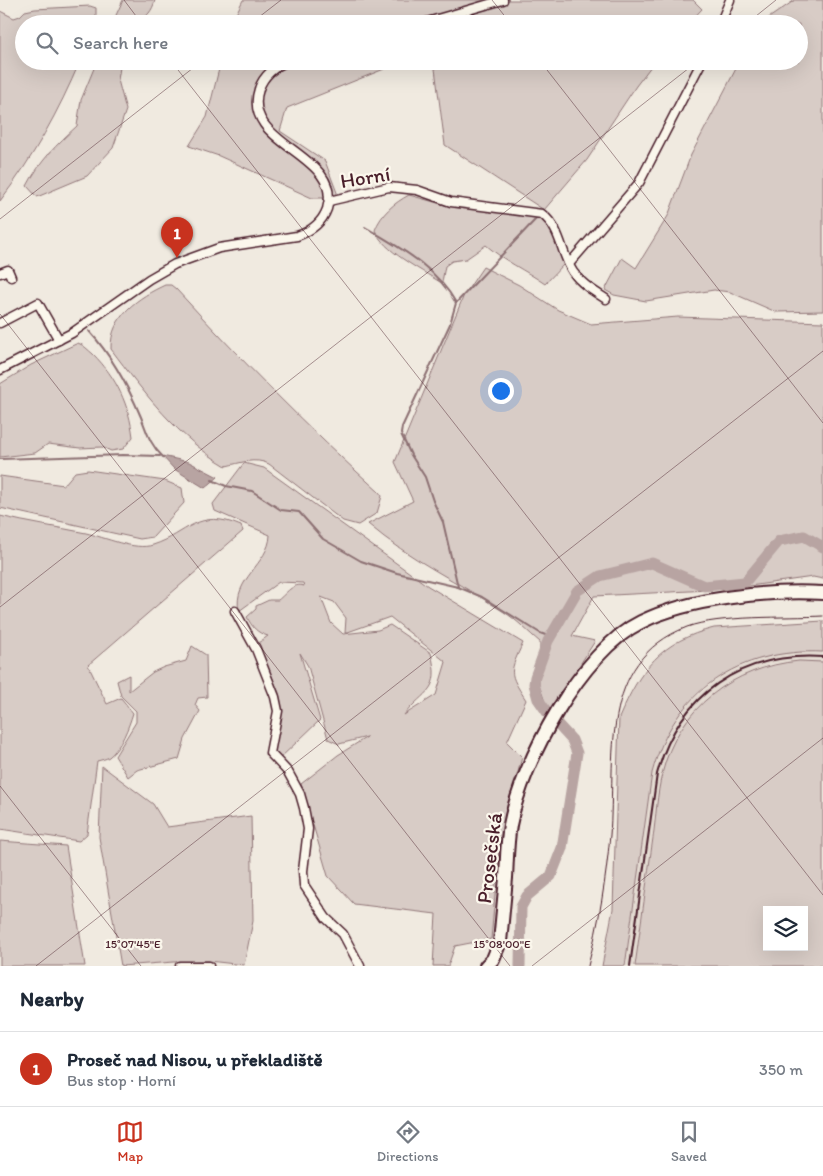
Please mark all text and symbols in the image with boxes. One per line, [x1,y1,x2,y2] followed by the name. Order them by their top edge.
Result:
[15,15,808,70] search box
[33,29,61,57] icon: search
[73,31,168,54] text: Search here
[338,161,392,193] street label: Horní
[161,217,193,258] pin: 1
[488,378,514,404] your location
[471,811,507,905] street label: Prosečská
[763,906,808,951] map controls
[763,906,808,951] button: layers
[105,937,161,951] text: 15°07'45"E
[473,937,531,951] text: 15°08'00"E
[20,986,84,1011] text: Nearby
[67,1048,323,1071] text: Proseč nad Nisou, u překladiště
[32,1060,40,1079] text: 1
[759,1060,803,1079] text: 350 m
[67,1071,176,1090] text: Bus stop · Horní
[116,1118,144,1165] tab: Map
[377,1118,438,1165] tab: Directions
[671,1118,707,1165] tab: Saved

